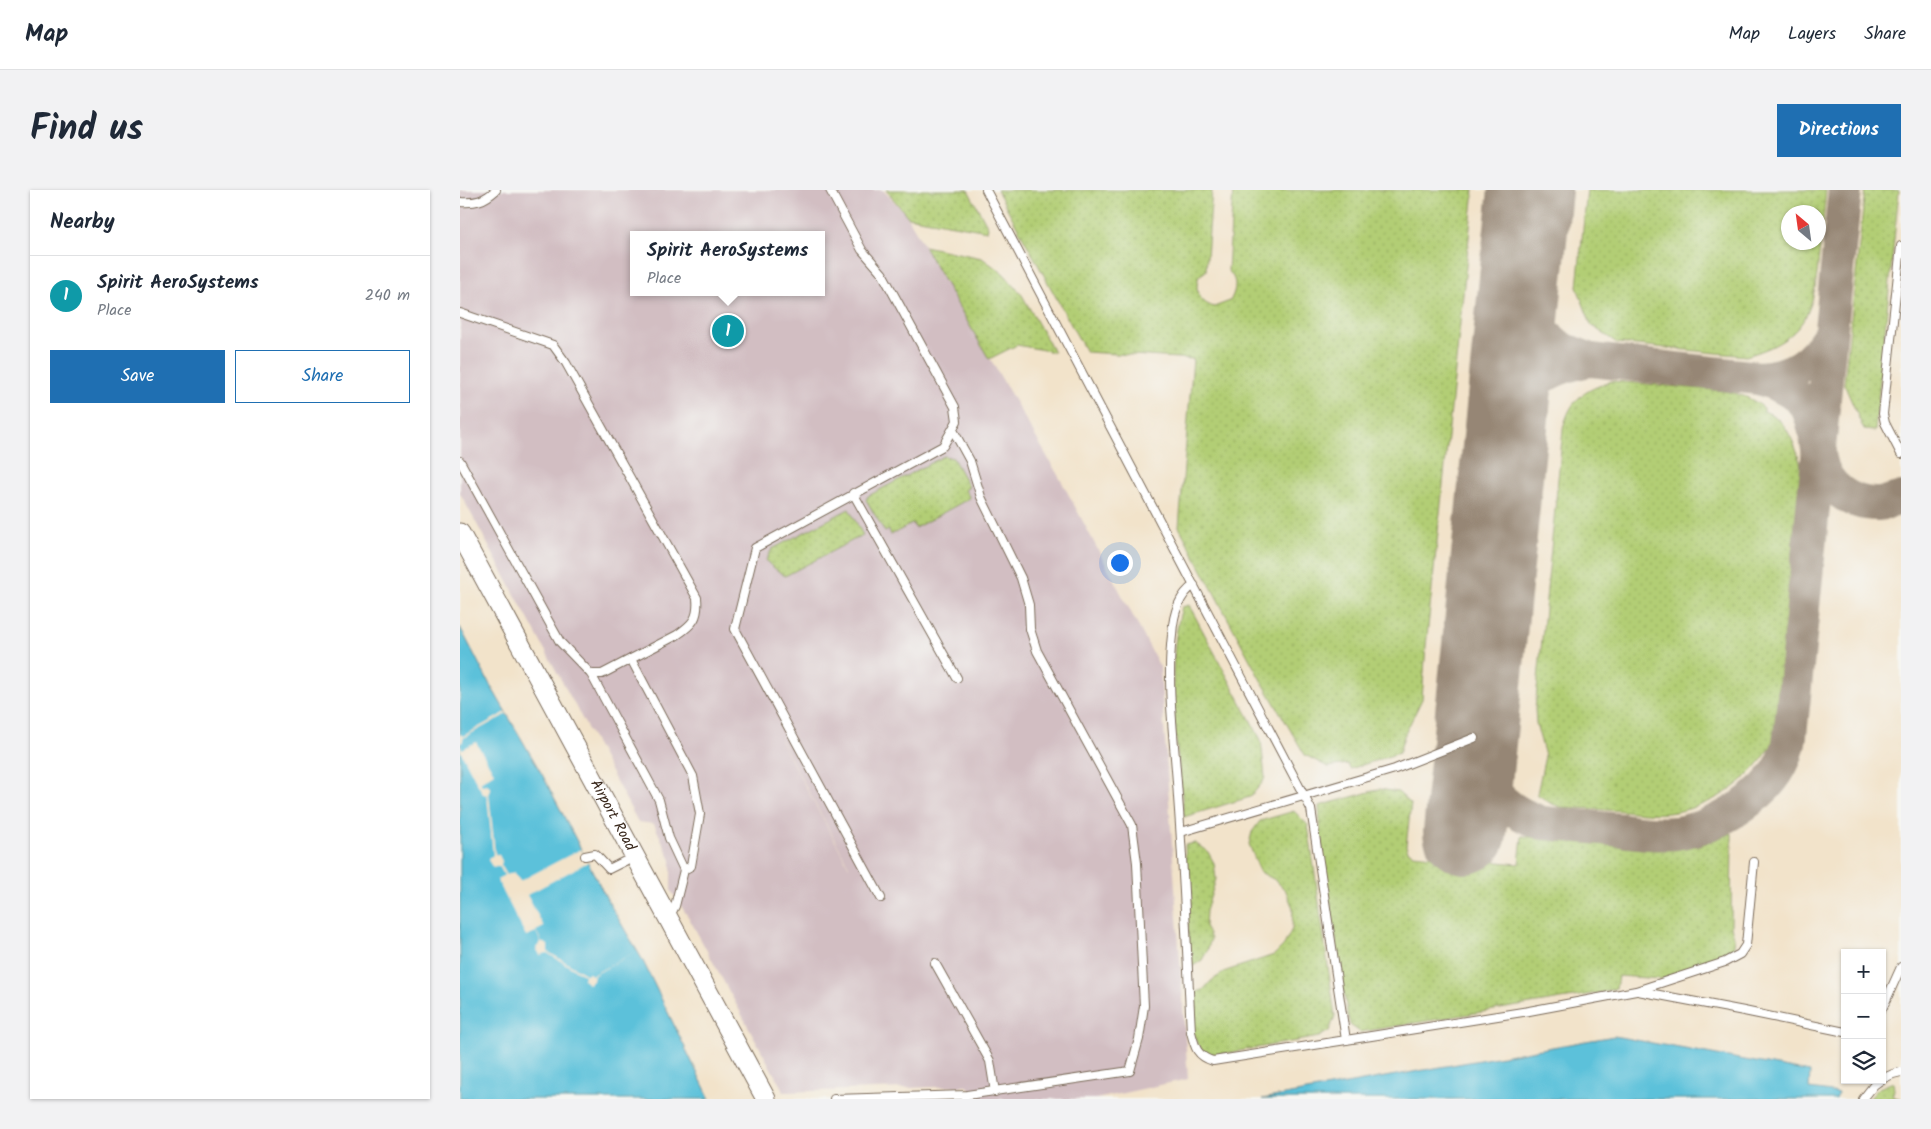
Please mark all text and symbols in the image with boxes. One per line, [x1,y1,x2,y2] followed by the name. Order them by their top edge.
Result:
[25,15,68,54] text: Map
[1729,20,1760,49] text: Map
[1788,20,1836,49] text: Layers
[1864,20,1906,49] text: Share
[30,102,143,158] text: Find us
[1777,104,1901,157] button: Directions
[1781,205,1826,250] north arrow
[50,206,115,239] text: Nearby
[630,231,825,296] popup
[647,236,808,266] text: Spirit AeroSystems
[647,266,681,291] text: Place
[97,268,259,298] text: Spirit AeroSystems
[64,283,68,308] text: 1
[365,283,410,308] text: 240 m
[97,298,131,323] text: Place
[712,312,744,350] pin: 1
[50,350,225,403] button: Save
[235,350,410,403] button: Share
[1107,550,1133,576] your location
[583,775,642,856] street label: Airport Road
[1841,949,1886,1084] map controls
[1841,949,1886,994] button: +
[1841,994,1886,1039] button: −
[1841,1039,1886,1084] button: layers

